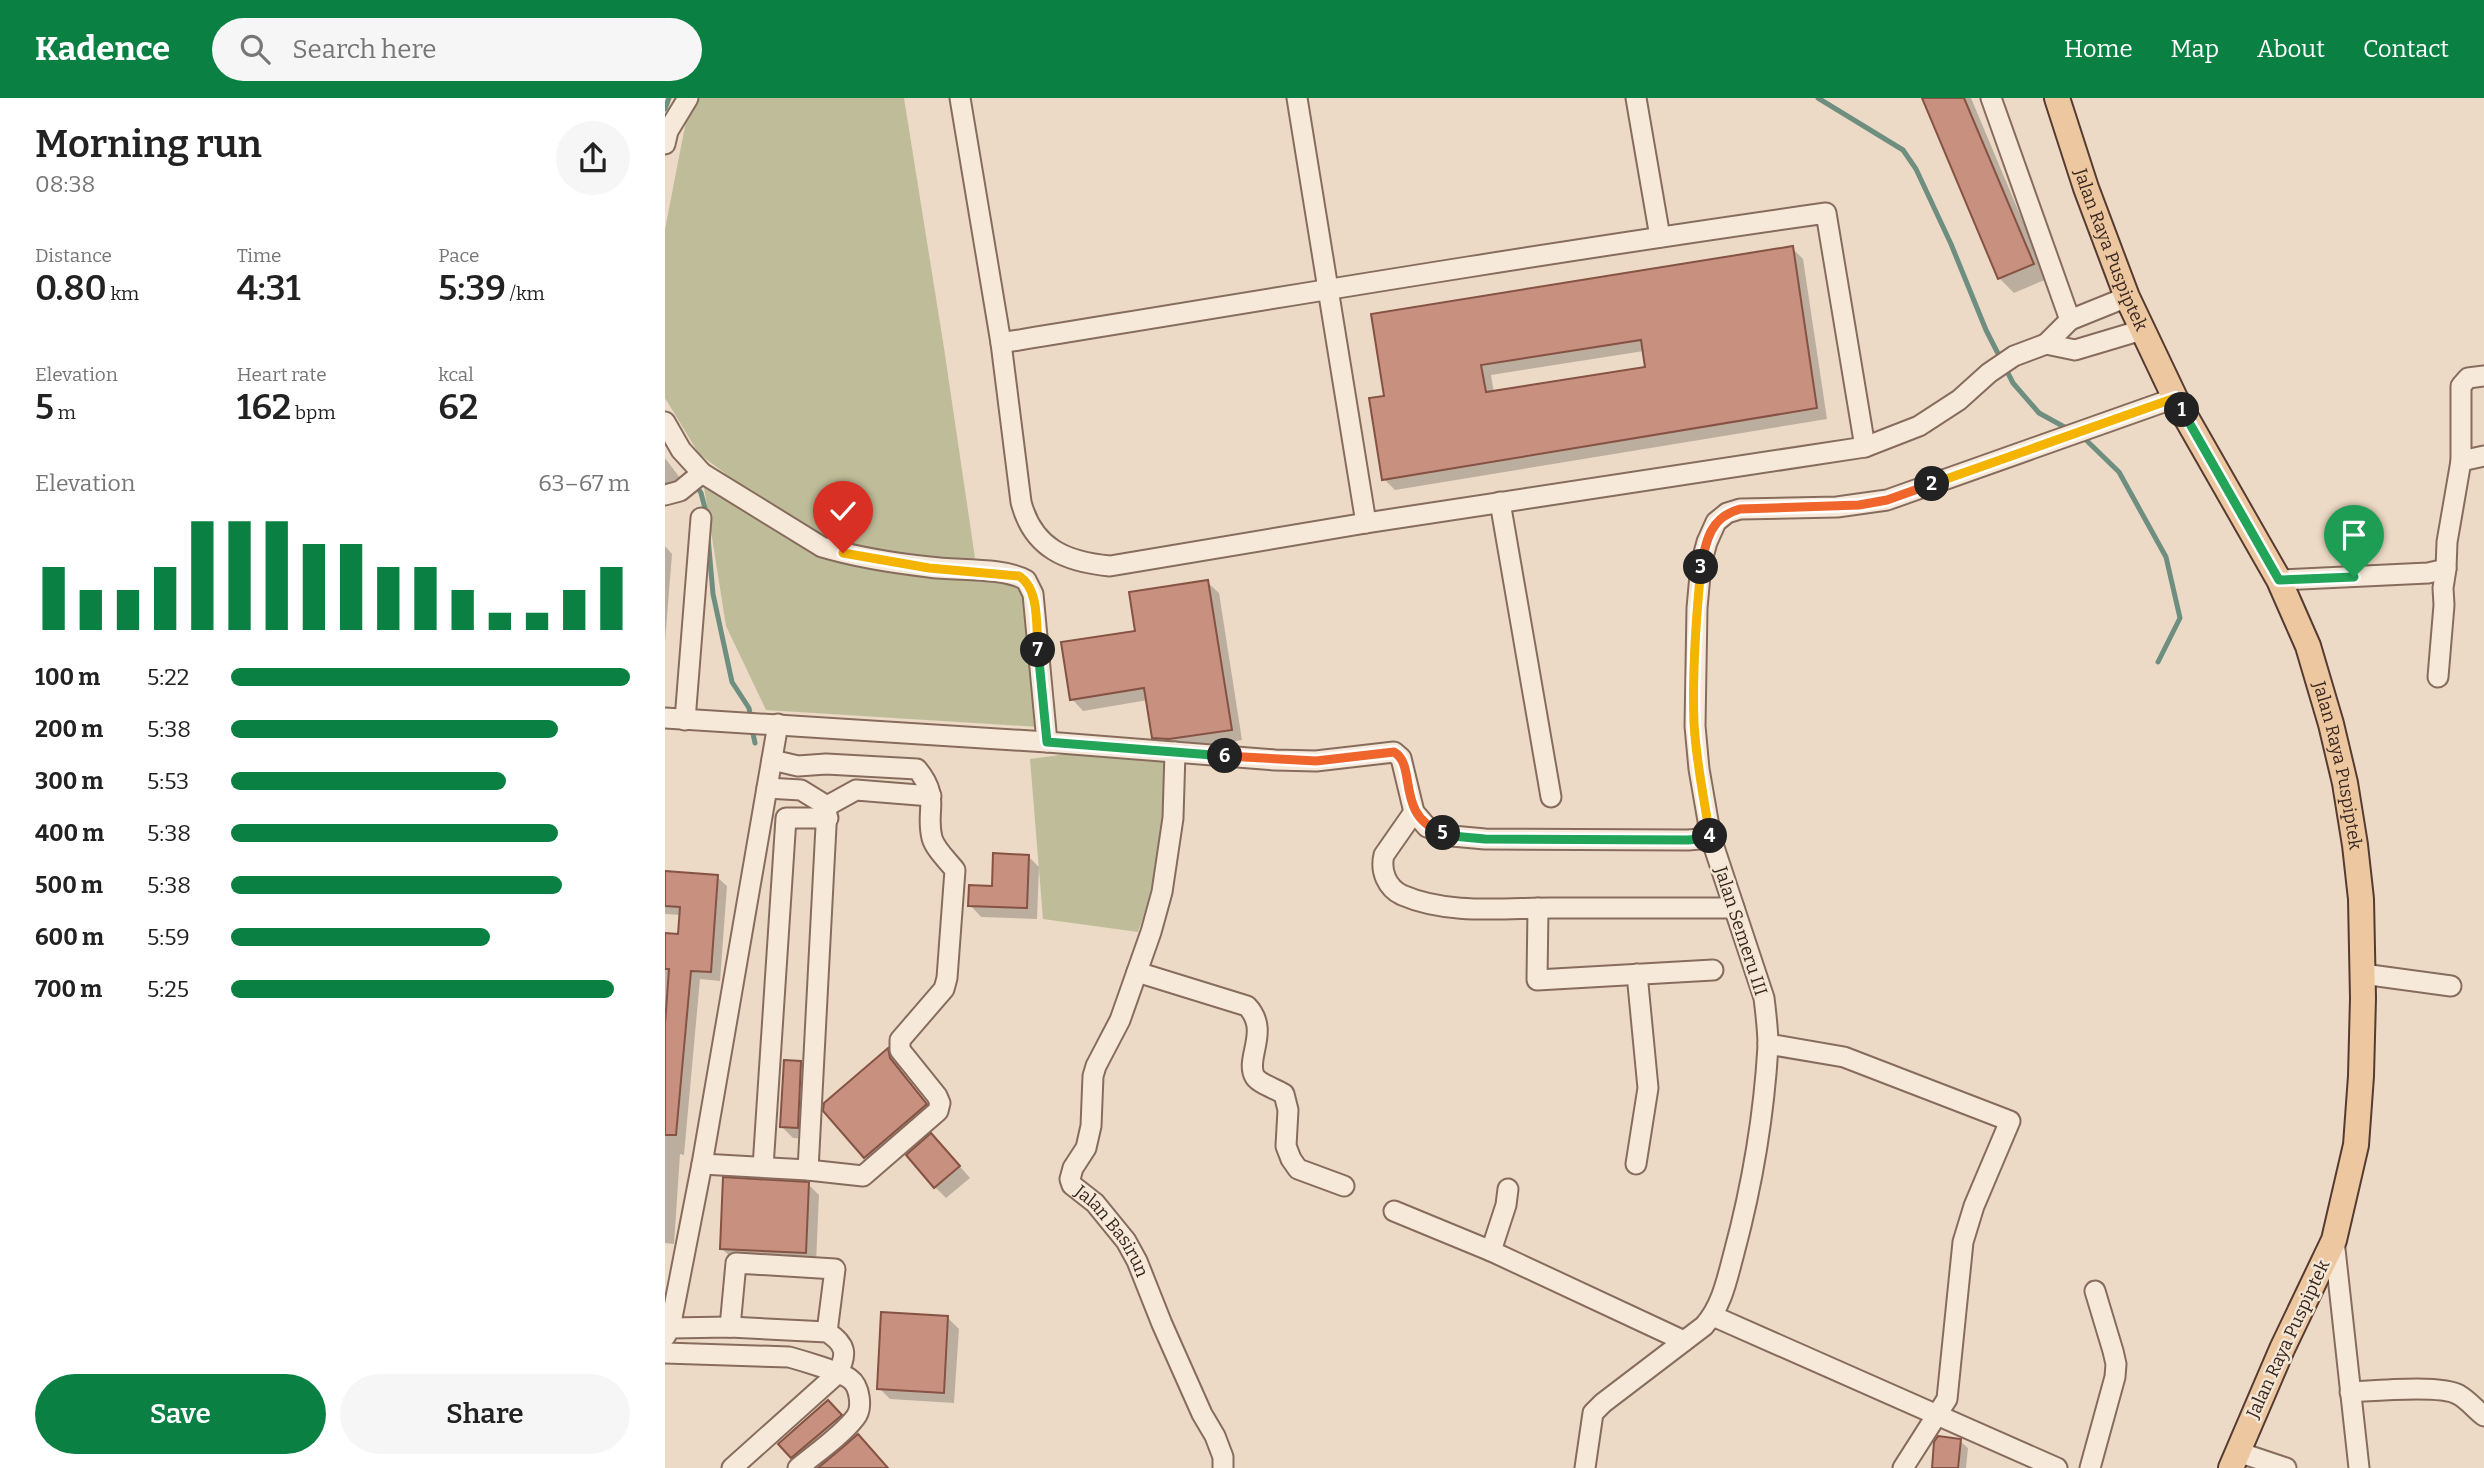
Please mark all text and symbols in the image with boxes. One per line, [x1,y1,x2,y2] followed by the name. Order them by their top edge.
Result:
[212,18,702,81] search box
[35,29,170,69] text: Kadence
[236,30,274,68] icon: search
[292,34,437,65] text: Search here
[2064,35,2133,63] text: Home
[2171,35,2219,63] text: Map
[2257,35,2325,63] text: About
[2363,35,2449,63] text: Contact
[35,121,262,167] text: Morning run
[556,121,630,195] button: share
[2069,165,2153,335] street label: Jalan Raya Puspiptek
[35,170,95,198] text: 08:38
[35,244,112,267] text: Distance
[237,244,282,267] text: Time
[438,244,479,267] text: Pace
[35,267,107,309] text: 0.80
[237,267,301,309] text: 4:31
[438,267,506,309] text: 5:39
[107,282,139,305] text: km
[506,282,545,305] text: /km
[35,363,118,386] text: Elevation
[237,363,327,386] text: Heart rate
[438,363,474,386] text: kcal
[35,386,54,428] text: 5
[237,386,291,428] text: 162
[438,386,478,428] text: 62
[2165,392,2199,428] pin: 1
[2177,398,2186,421] text: 1
[54,401,76,424] text: m
[291,401,336,424] text: bpm
[1915,466,1949,502] pin: 2
[35,469,135,497] text: Elevation
[538,469,630,497] text: 63–67 m
[1926,472,1937,495] text: 2
[813,481,873,553] pin
[824,492,862,530] icon: check
[2324,505,2384,577] pin
[2335,516,2373,554] icon: arrive
[1683,550,1719,584] pin: 3
[1695,555,1706,578] text: 3
[1021,632,1055,668] pin: 7
[1032,638,1043,661] text: 7
[35,663,100,691] text: 100 m
[147,663,189,691] text: 5:22
[2308,678,2367,852] street label: Jalan Raya Puspiptek
[35,715,103,743] text: 200 m
[147,715,191,743] text: 5:38
[1207,738,1243,774] pin: 6
[1219,744,1230,767] text: 6
[35,767,104,795] text: 300 m
[147,767,189,795] text: 5:53
[1425,816,1461,850] pin: 5
[1693,818,1727,854] pin: 4
[35,819,104,847] text: 400 m
[147,819,191,847] text: 5:38
[1437,821,1448,844] text: 5
[1704,824,1715,847] text: 4
[1709,863,1772,998] street label: Jalan Semeru III
[35,871,103,899] text: 500 m
[147,871,191,899] text: 5:38
[35,923,104,951] text: 600 m
[147,923,190,951] text: 5:59
[35,975,102,1003] text: 700 m
[147,975,189,1003] text: 5:25
[1070,1180,1153,1281] street label: Jalan Basirun
[2241,1256,2335,1423] street label: Jalan Raya Puspiptek
[35,1374,326,1454] button: Save
[340,1374,630,1454] button: Share

